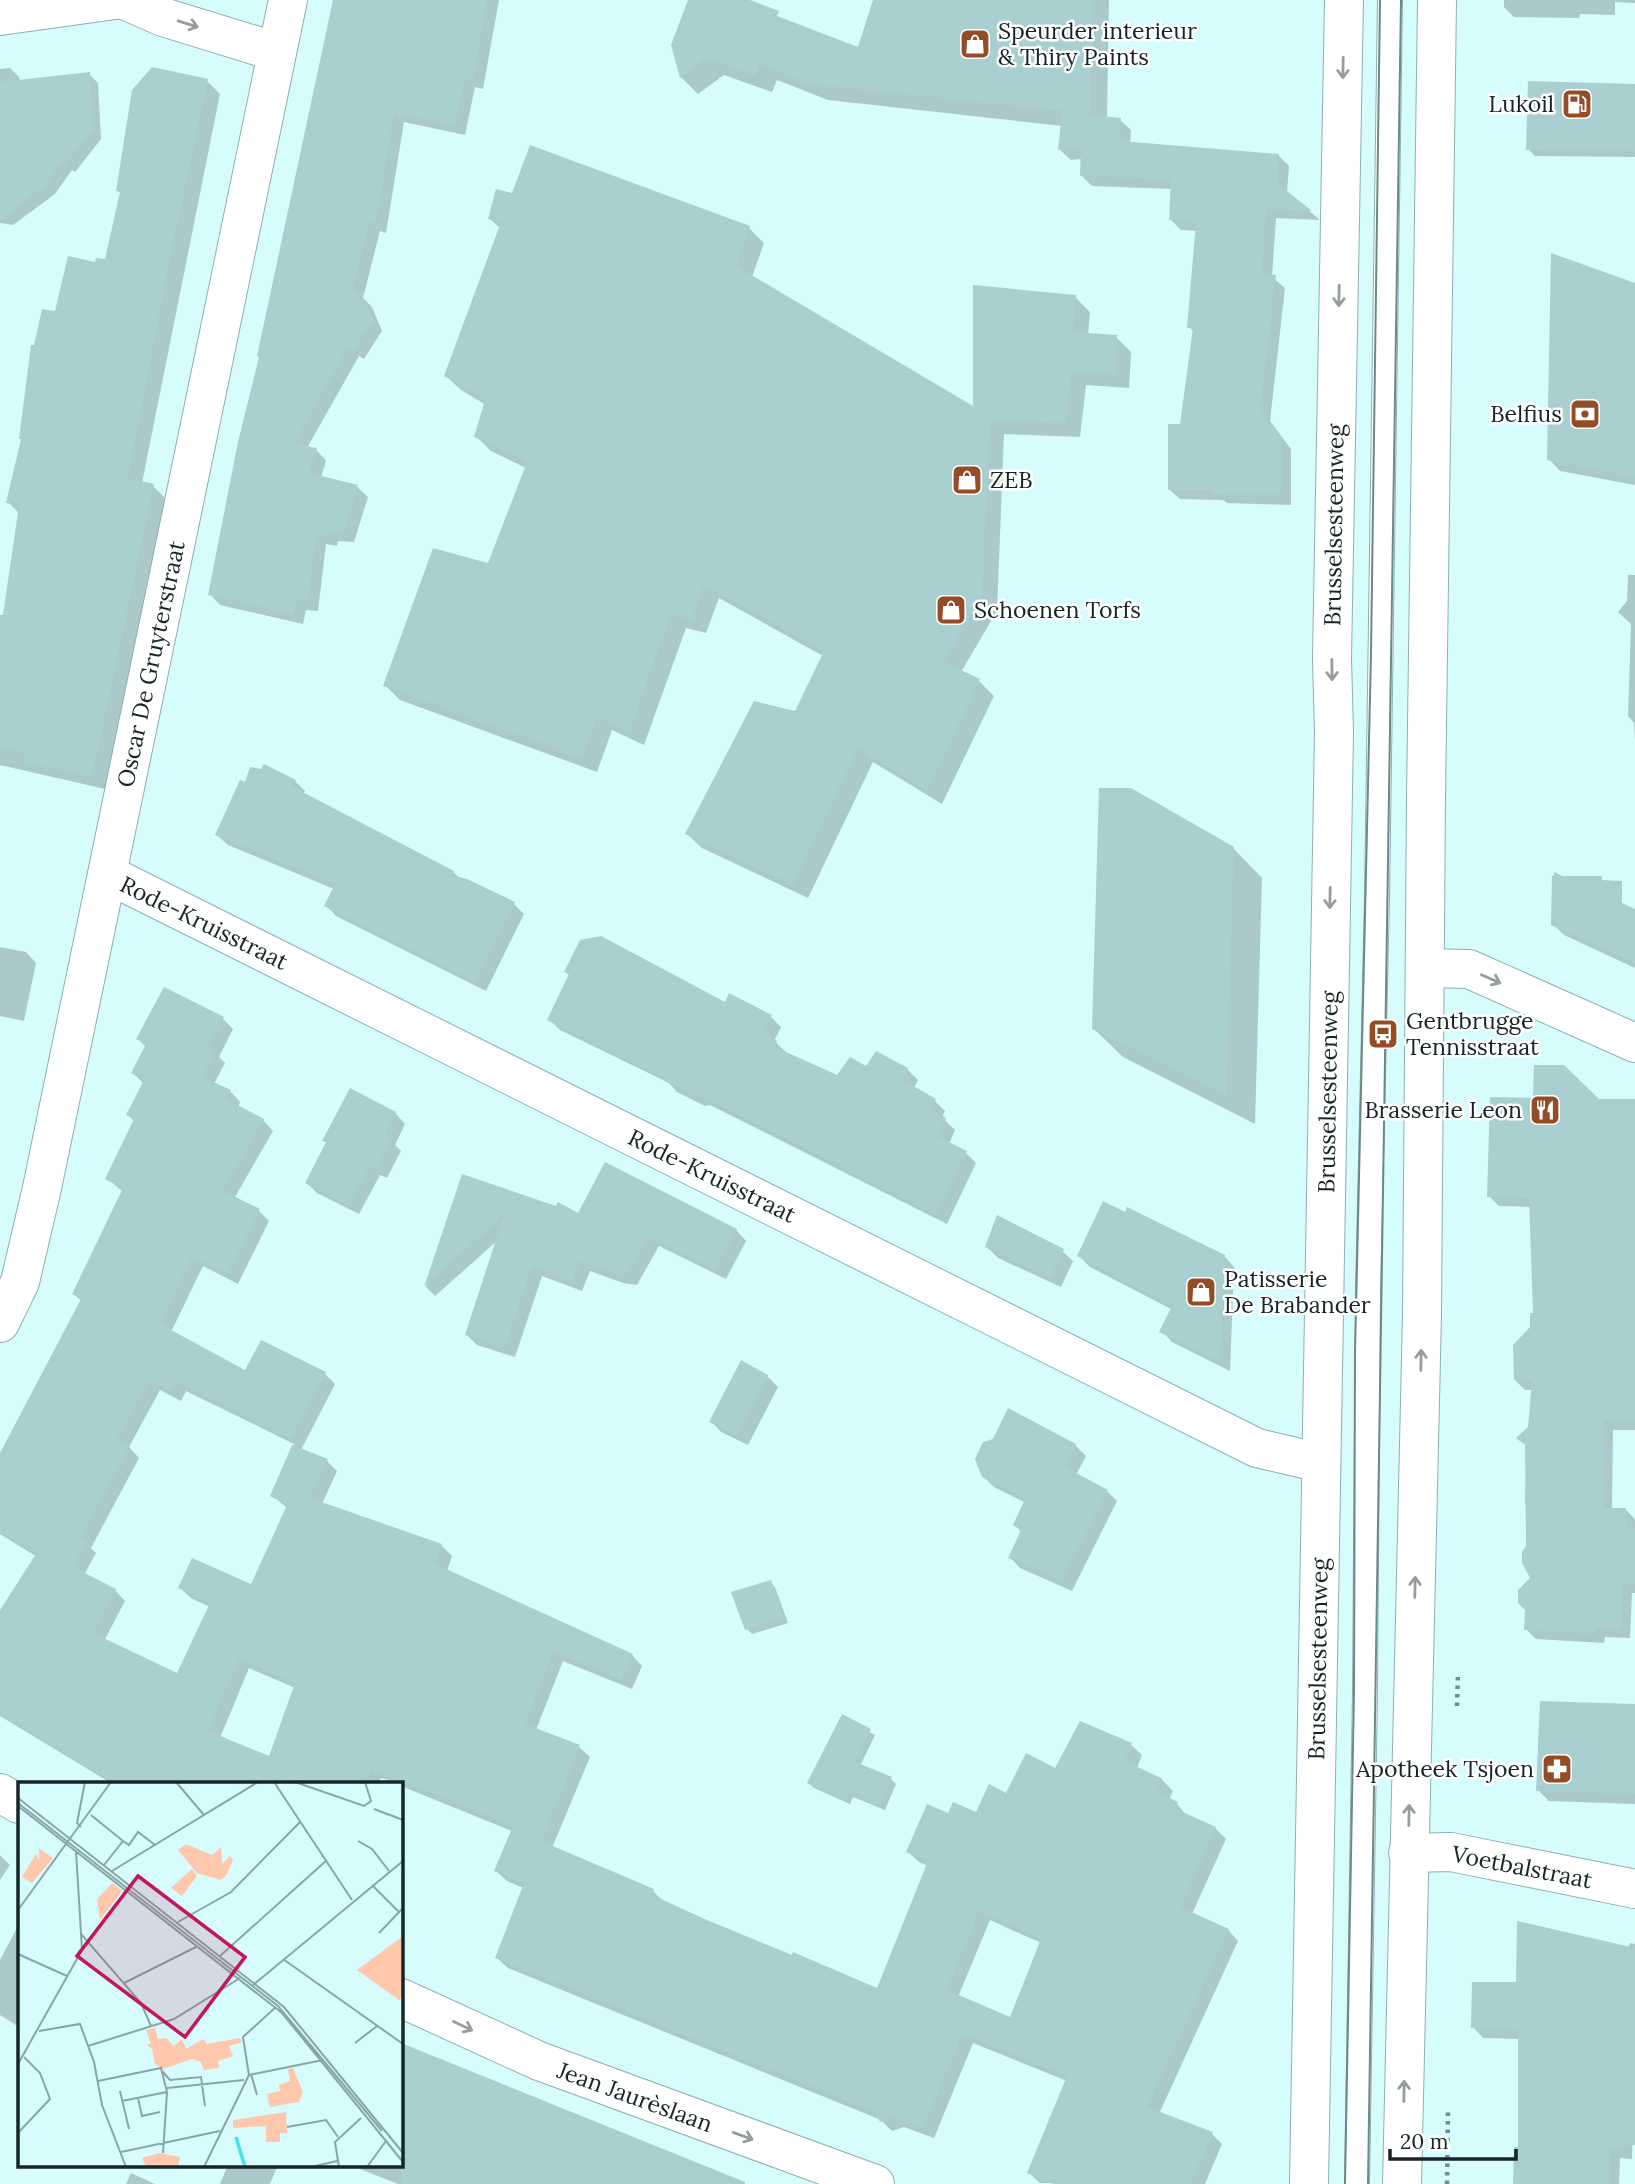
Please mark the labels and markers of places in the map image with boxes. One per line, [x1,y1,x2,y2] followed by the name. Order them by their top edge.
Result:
[998,16,1197,71] place label: Speurder interieur & Thiry Paints
[958,27,992,61] shop icon: Speurder interieur & Thiry Paints
[1560,87,1594,121] fuel station icon: Lukoil
[1489,89,1554,118] place label: Lukoil
[1568,397,1602,431] bank icon: Belfius
[1490,399,1562,428] place label: Belfius
[950,463,984,497] shop icon: ZEB
[990,465,1033,494] place label: ZEB
[934,593,968,627] shop icon: Schoenen Torfs
[974,595,1141,624] place label: Schoenen Torfs
[1406,1006,1539,1061] place label: Gentbrugge Tennisstraat
[1366,1017,1400,1051] bus stop icon: Gentbrugge Tennisstraat
[1528,1093,1562,1127] restaurant icon: Brasserie Leon
[1364,1095,1522,1124] place label: Brasserie Leon
[1224,1264,1371,1319] place label: Patisserie De Brabander
[1184,1275,1218,1309] shop icon: Patisserie De Brabander
[1540,1752,1574,1786] pharmacy icon: Apotheek Tsjoen
[1355,1754,1534,1783] place label: Apotheek Tsjoen

